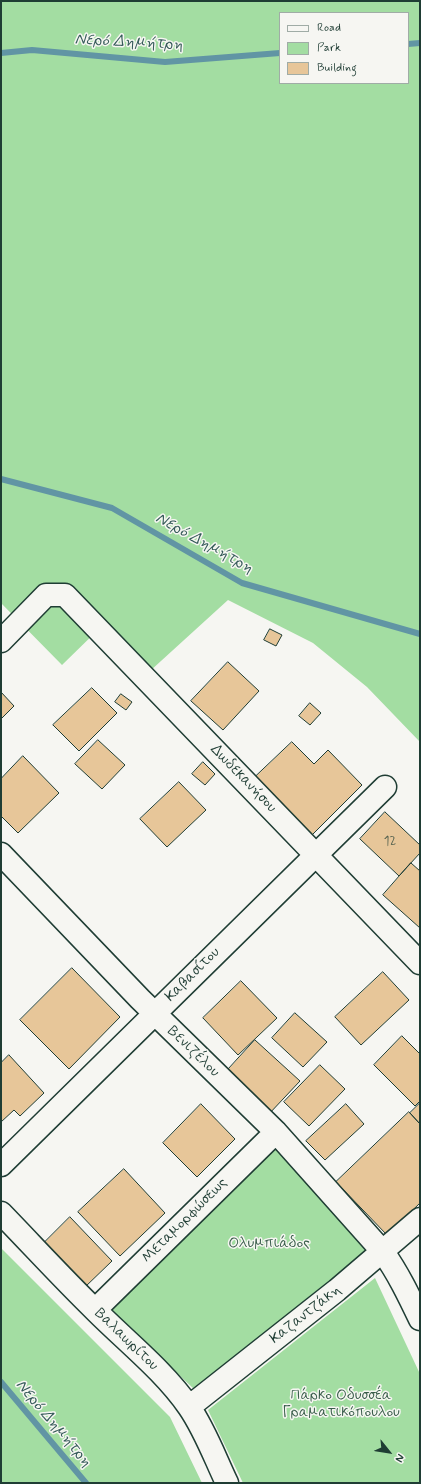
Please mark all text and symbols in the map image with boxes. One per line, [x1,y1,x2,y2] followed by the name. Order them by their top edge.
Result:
[279,12,409,84] legend
[317,20,341,36] text: Road
[74,31,184,55] water label: Νερό Δημήτρη
[317,40,341,56] text: Park
[317,60,357,76] text: Building
[152,509,256,579] water label: Νερό Δημήτρη
[206,741,280,817] street label: Δωδεκανήσου
[384,834,396,850] house number: 12
[162,944,224,1006] street label: Καβασίτου
[163,1023,223,1081] street label: Βενιζέλου
[139,1175,231,1267] street label: Μεταμορφώσεως
[228,1235,310,1253] park label: Ολυμπιάδος
[267,1282,345,1348] street label: Καζαντζάκη
[90,1305,162,1375] street label: Βαλαωρίτου
[11,1376,95,1472] water label: Νερό Δημήτρη
[282,1387,400,1422] park label: Πάρκο Οδυσσέα Γραματικόπουλου
[369,1432,409,1472] north arrow
[392,1451,407,1465] text: N

